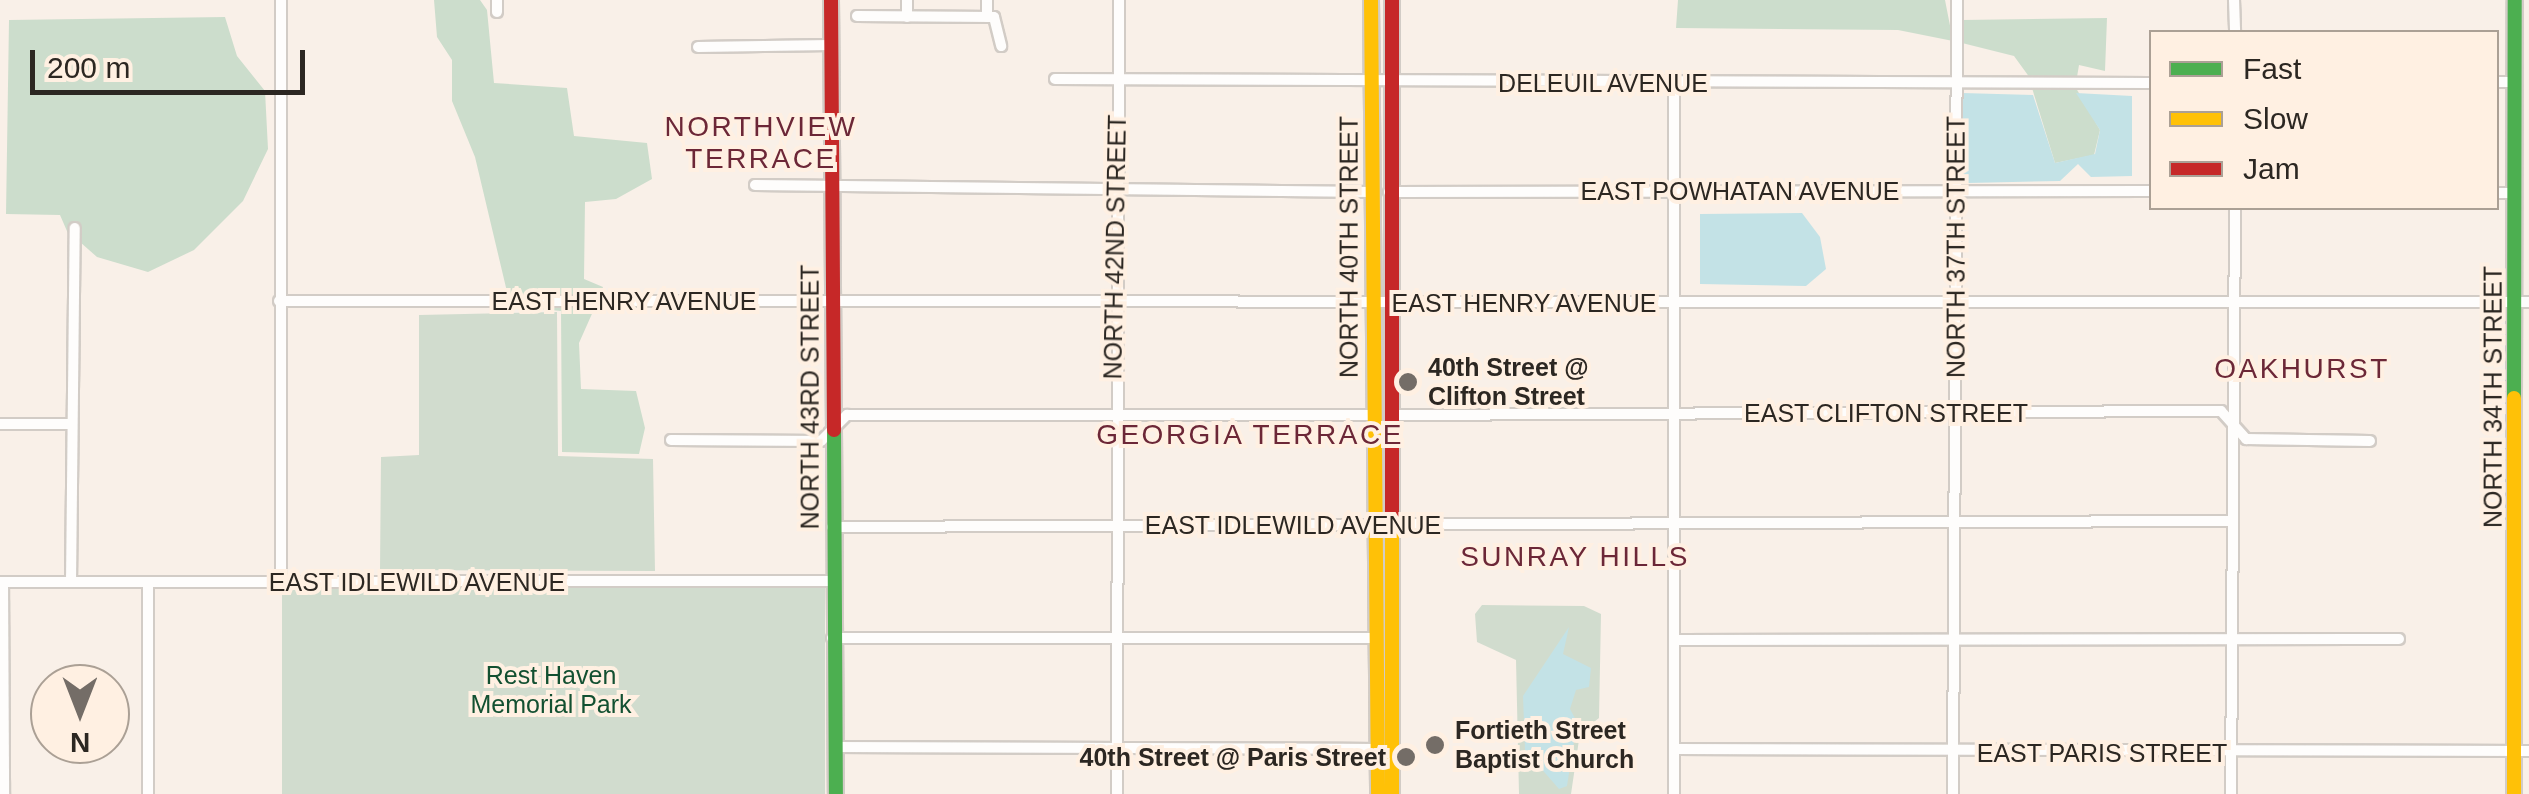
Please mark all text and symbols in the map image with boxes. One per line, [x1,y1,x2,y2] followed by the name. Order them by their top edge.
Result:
[35,30,310,92] scale bar
[2149,30,2499,210] legend
[47,51,130,84] text: 200 m
[2243,52,2301,85] text: Fast
[1497,68,1709,98] street label: DELEUIL AVENUE
[2243,102,2308,135] text: Slow
[664,110,858,176] district label: NORTHVIEW TERRACE
[1098,114,1132,380] street label: NORTH 42ND STREET
[1334,116,1364,378] street label: NORTH 40TH STREET
[1941,116,1971,378] street label: NORTH 37TH STREET
[2243,152,2300,185] text: Jam
[1580,176,1900,206] street label: EAST POWHATAN AVENUE
[795,265,825,529] street label: NORTH 43RD STREET
[2478,266,2508,528] street label: NORTH 34TH STREET
[490,286,758,316] street label: EAST HENRY AVENUE
[1390,288,1658,318] street label: EAST HENRY AVENUE
[2214,352,2390,386] district label: OAKHURST
[1428,353,1589,412] place label: 40th Street @ Clifton Street
[1397,371,1419,393] marker: 40th Street @ Clifton Street
[1744,398,2028,428] street label: EAST CLIFTON STREET
[1095,418,1405,452] district label: GEORGIA TERRACE
[1144,510,1442,540] street label: EAST IDLEWILD AVENUE
[1460,540,1690,574] district label: SUNRAY HILLS
[268,567,566,597] street label: EAST IDLEWILD AVENUE
[470,661,632,720] park label: Rest Haven Memorial Park
[30,664,130,764] north arrow
[1455,716,1634,775] place label: Fortieth Street Baptist Church
[70,727,90,758] text: N
[1424,734,1446,756] marker: Fortieth Street Baptist Church
[1977,738,2227,768] street label: EAST PARIS STREET
[1080,742,1386,772] place label: 40th Street @ Paris Street
[1395,746,1417,768] marker: 40th Street @ Paris Street

